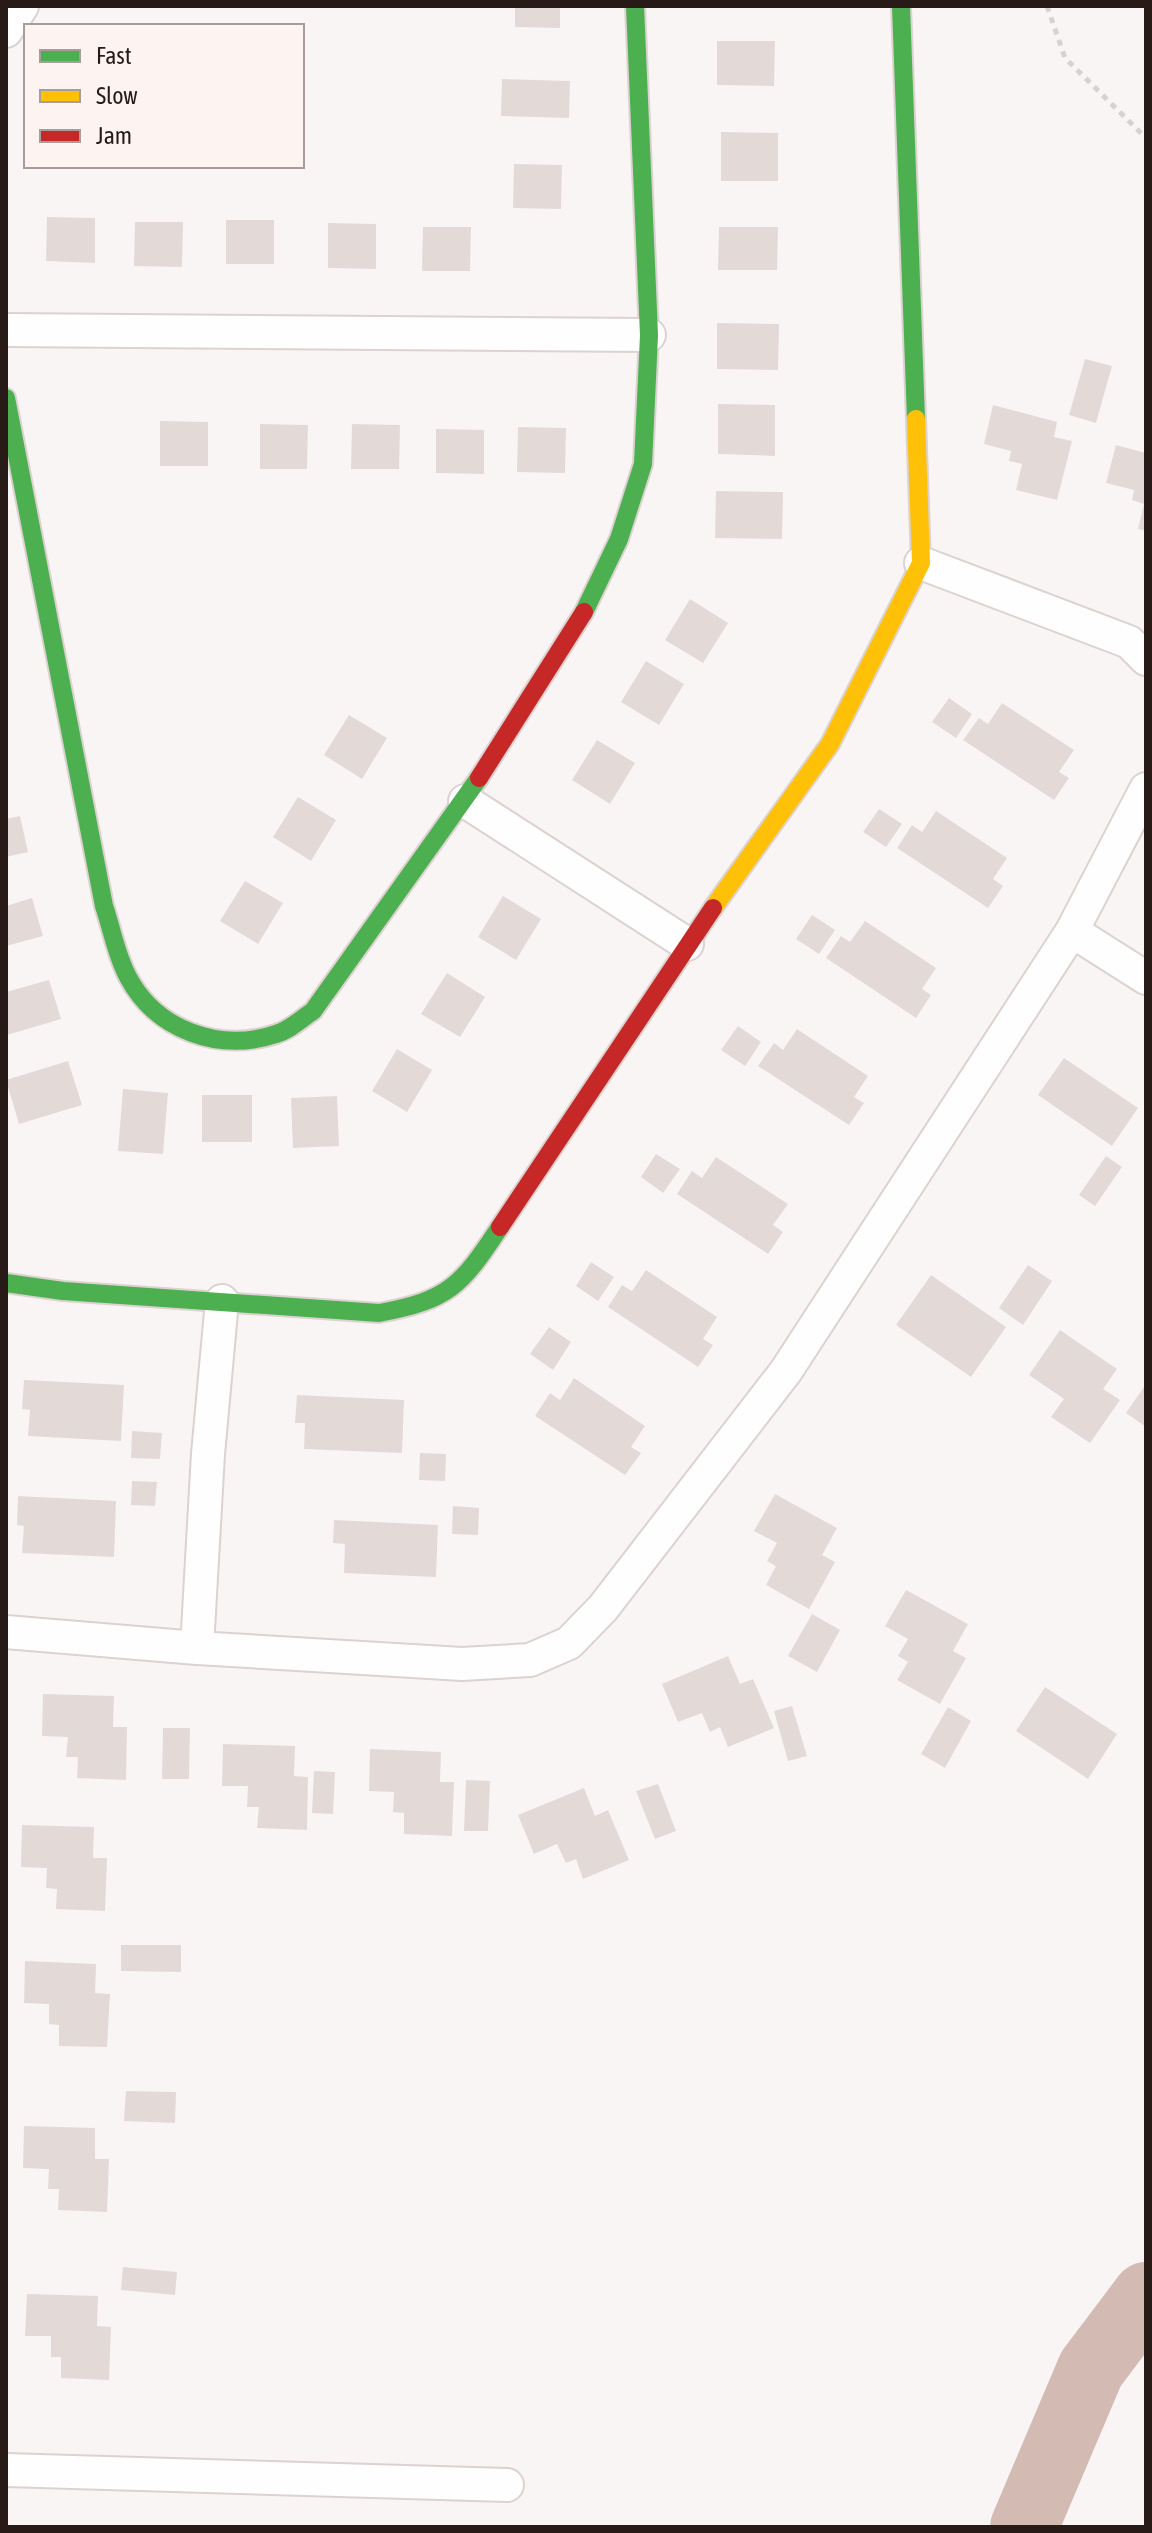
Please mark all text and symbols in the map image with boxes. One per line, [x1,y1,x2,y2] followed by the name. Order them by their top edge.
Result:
[24,24,304,168] legend
[96,42,132,69] text: Fast
[96,82,138,109] text: Slow
[96,122,132,149] text: Jam

